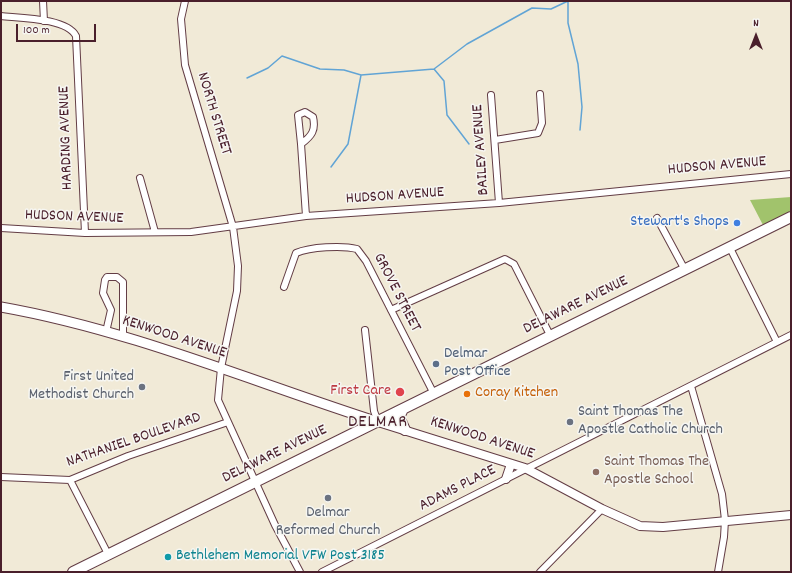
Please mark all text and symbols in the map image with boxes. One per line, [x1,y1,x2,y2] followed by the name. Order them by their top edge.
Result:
[18,16,98,42] scale bar
[736,16,776,56] north arrow
[753,16,759,32] text: N
[23,22,50,39] text: 100 m
[191,70,235,158] street label: NORTH STREET
[56,86,78,190] street label: HARDING AVENUE
[469,104,495,196] street label: BAILEY AVENUE
[667,153,767,181] street label: HUDSON AVENUE
[345,184,445,210] street label: HUDSON AVENUE
[24,207,124,229] street label: HUDSON AVENUE
[630,213,729,233] place label: Stewart's Shops
[732,218,742,228] marker: Stewart's Shops
[368,250,424,336] street label: GROVE STREET
[521,272,631,340] street label: DELAWARE AVENUE
[119,312,229,364] street label: KENWOOD AVENUE
[444,345,511,383] place label: Delmar Post Office
[431,359,441,369] marker: Delmar Post Office
[29,368,134,406] place label: First United Methodist Church
[137,382,147,392] marker: First United Methodist Church
[330,382,391,402] place label: First Care
[475,384,558,404] place label: Coray Kitchen
[394,386,406,398] marker: First Care
[462,389,472,399] marker: Coray Kitchen
[578,403,723,441] place label: Saint Thomas The Apostle Catholic Church
[64,409,204,473] street label: NATHANIEL BOULEVARD
[348,413,408,435] district label: DELMAR
[427,413,537,465] street label: KENWOOD AVENUE
[565,417,575,427] marker: Saint Thomas The Apostle Catholic Church
[220,421,330,489] street label: DELAWARE AVENUE
[604,453,709,491] place label: Saint Thomas The Apostle School
[416,461,500,517] street label: ADAMS PLACE
[591,467,601,477] marker: Saint Thomas The Apostle School
[323,493,333,503] marker: Delmar Reformed Church
[276,504,380,542] place label: Delmar Reformed Church
[176,547,385,567] place label: Bethlehem Memorial VFW Post 3185
[163,552,173,562] marker: Bethlehem Memorial VFW Post 3185

